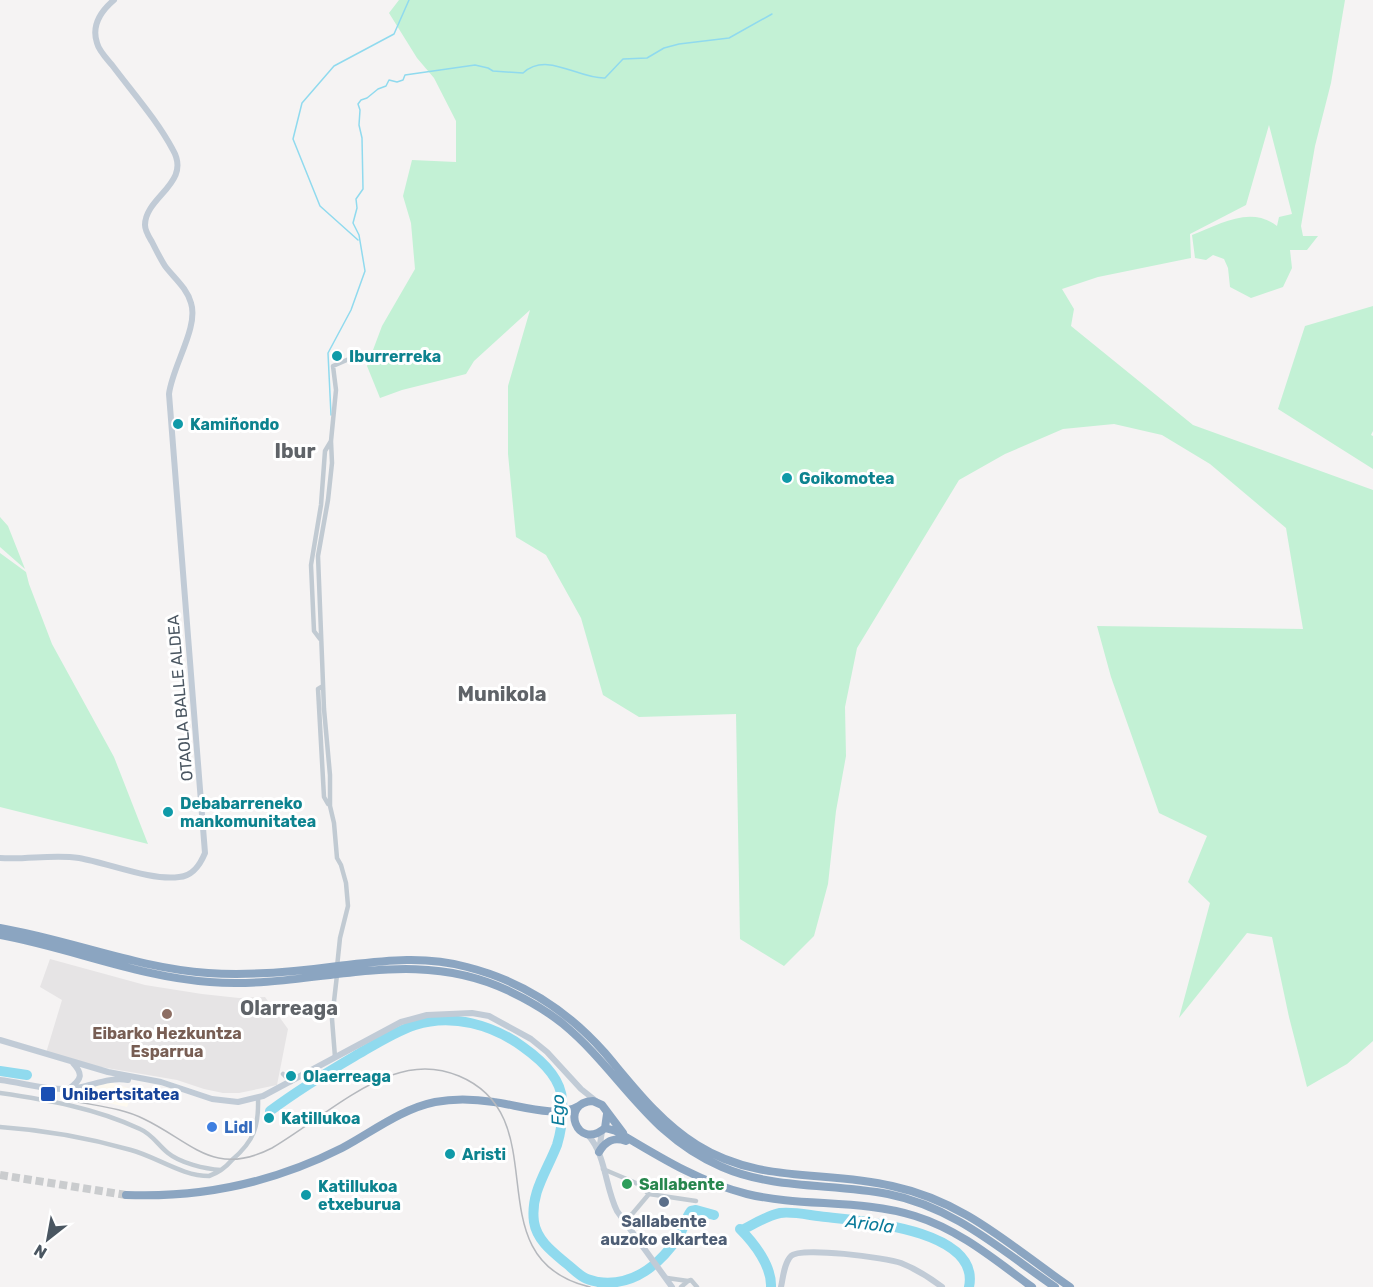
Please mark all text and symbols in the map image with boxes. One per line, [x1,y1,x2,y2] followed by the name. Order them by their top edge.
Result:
[349,347,441,366] place label: Iburrerreka
[330,349,344,363] marker: Iburrerreka
[190,415,280,434] place label: Kamiñondo
[171,417,185,431] marker: Kamiñondo
[275,439,316,463] district label: Ibur
[799,469,894,488] place label: Goikomotea
[780,471,794,485] marker: Goikomotea
[163,614,197,782] street label: OTAOLA BALLE ALDEA
[458,682,546,706] district label: Munikola
[180,794,316,831] place label: Debabarreneko mankomunitatea
[161,805,175,819] marker: Debabarreneko mankomunitatea
[240,996,338,1020] district label: Olarreaga
[160,1007,174,1021] marker: Eibarko Hezkuntza Esparrua
[92,1024,242,1061] place label: Eibarko Hezkuntza Esparrua
[303,1067,391,1086] place label: Olaerreaga
[284,1069,298,1083] marker: Olaerreaga
[39,1085,57,1103] marker: Unibertsitatea
[62,1085,179,1104] place label: Unibertsitatea
[547,1094,569,1126] water label: Ego
[281,1109,361,1128] place label: Katillukoa
[262,1111,276,1125] marker: Katillukoa
[224,1118,253,1137] place label: Lidl
[205,1120,219,1134] marker: Lidl
[462,1145,506,1164] place label: Aristi
[443,1147,457,1161] marker: Aristi
[639,1175,724,1194] place label: Sallabente
[318,1177,401,1214] place label: Katillukoa etxeburua
[620,1177,634,1191] marker: Sallabente
[299,1188,313,1202] marker: Katillukoa etxeburua
[657,1195,671,1209] marker: Sallabente auzoko elkartea
[18,1209,78,1269] north arrow
[844,1210,896,1238] water label: Ariola
[601,1212,727,1249] place label: Sallabente auzoko elkartea
[31,1240,50,1263] text: N

